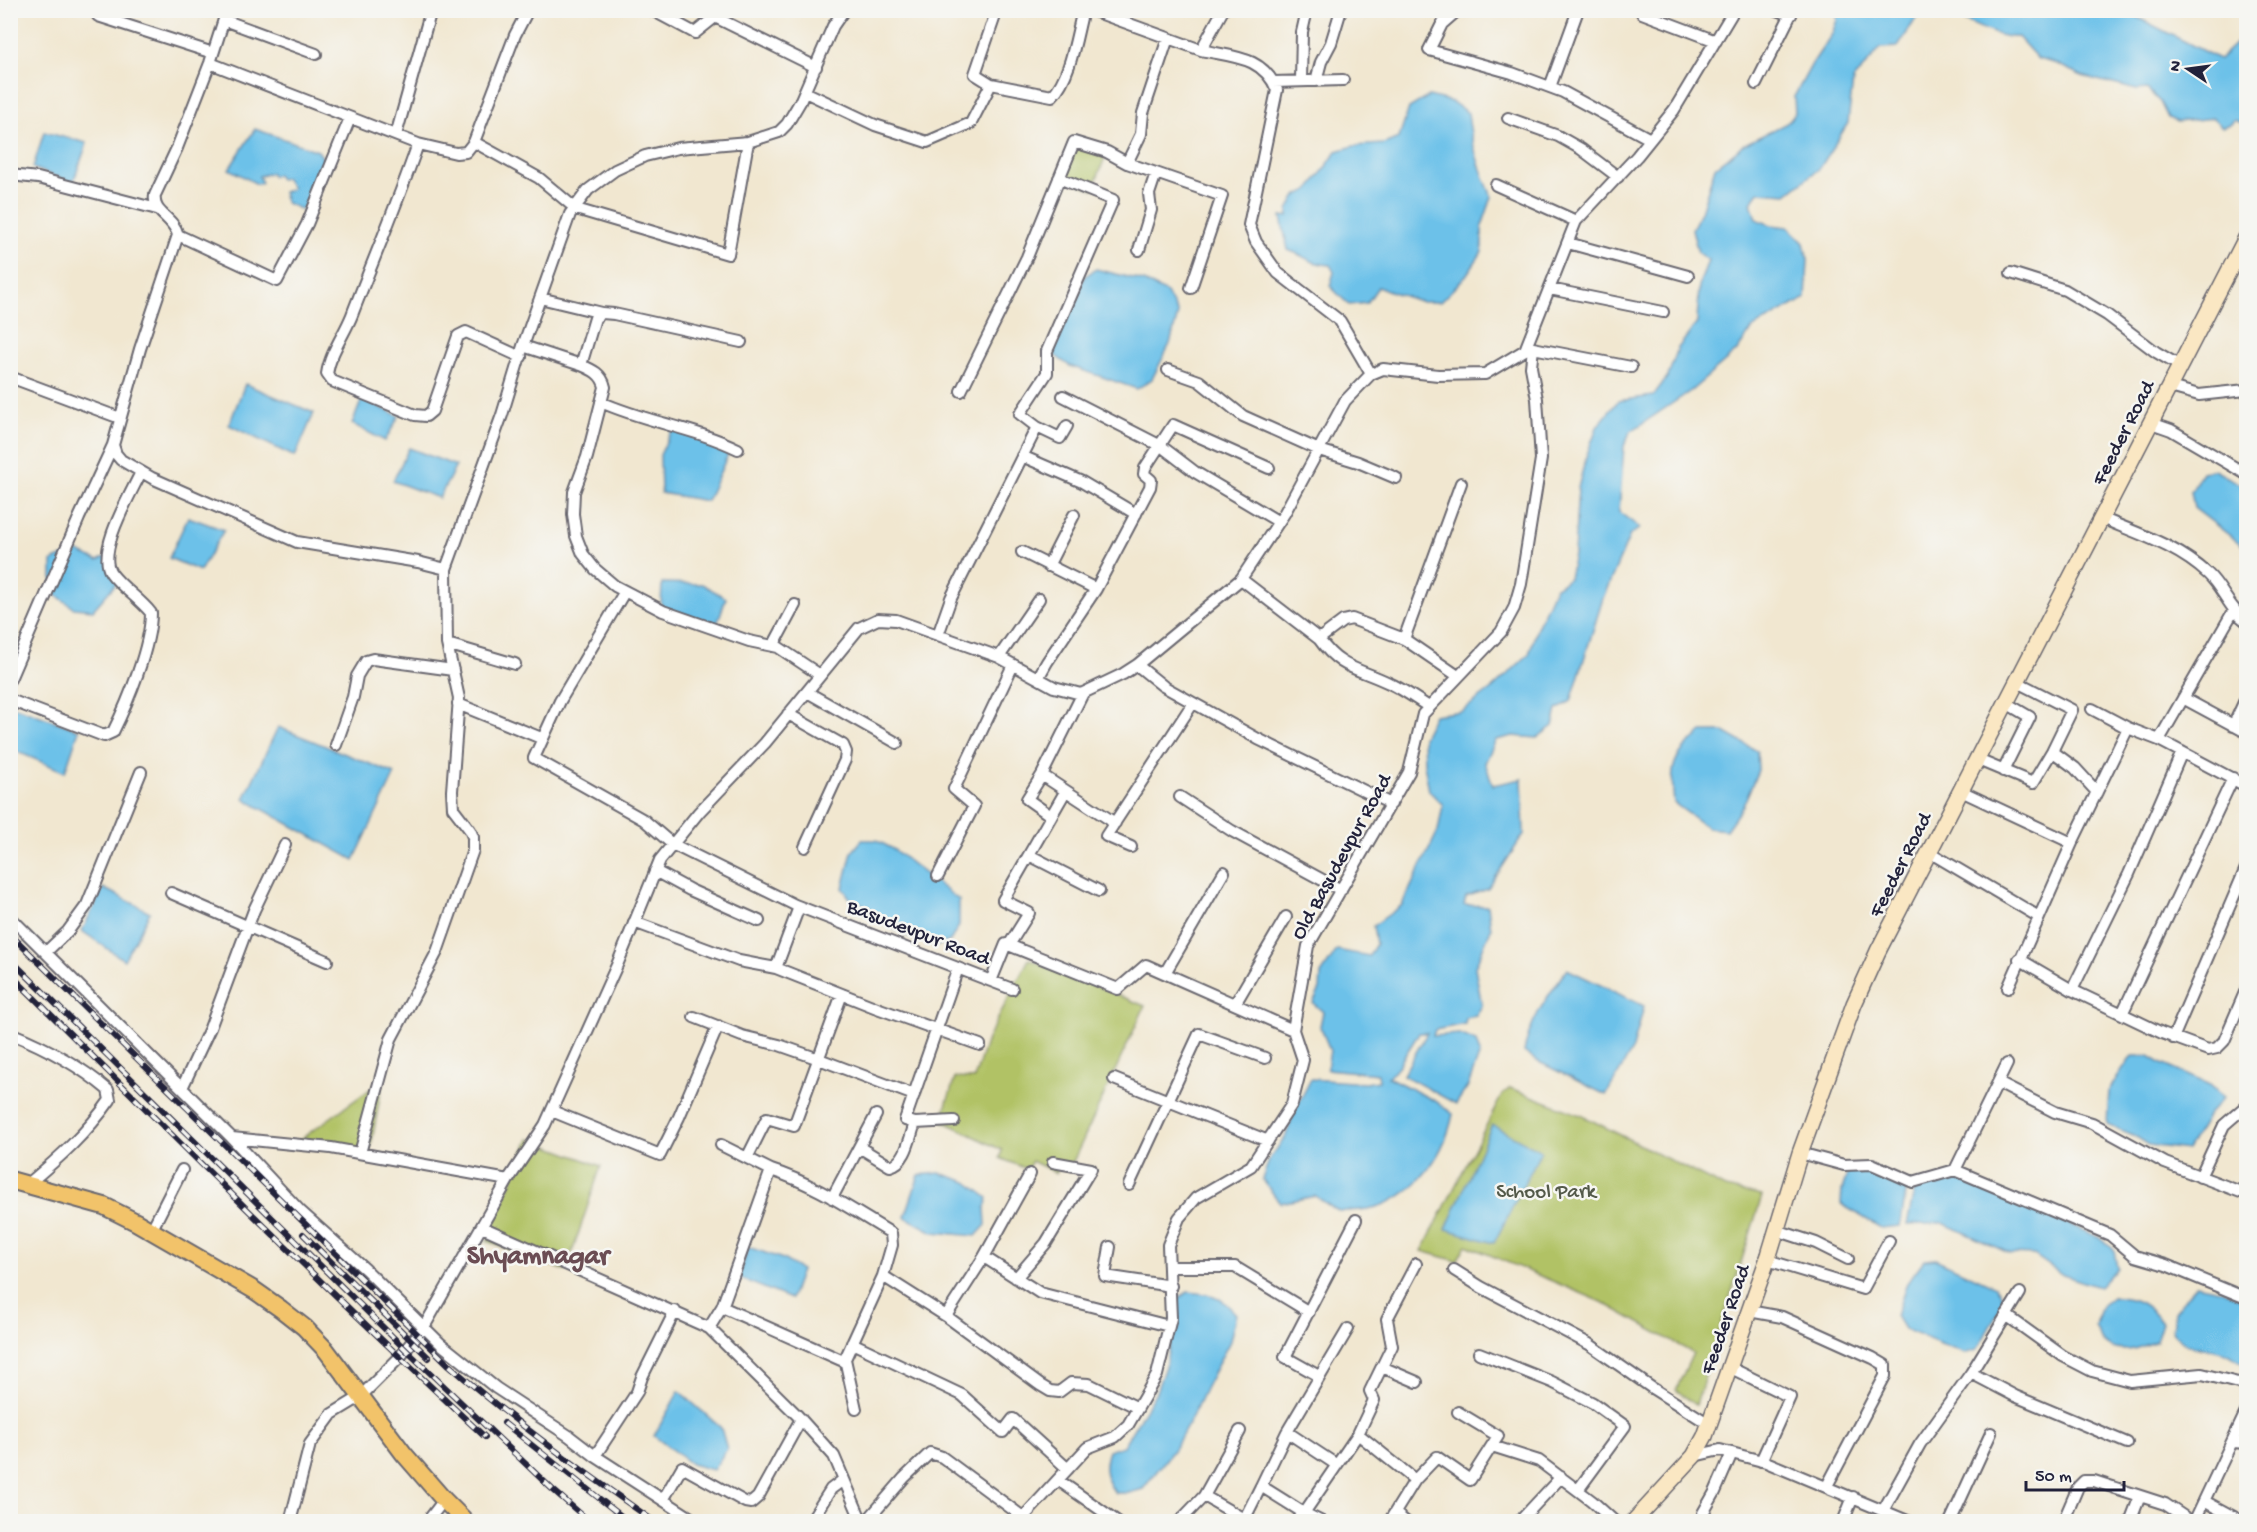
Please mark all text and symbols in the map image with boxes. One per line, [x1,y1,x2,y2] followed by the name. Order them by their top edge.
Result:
[2158,39,2218,99] north arrow
[2166,59,2187,74] text: N
[2088,376,2163,491] street label: Feeder Road
[1287,769,1400,945] street label: Old Basudevpur Road
[1865,808,1940,923] street label: Feeder Road
[842,895,994,974] street label: Basudevpur Road
[1496,1181,1598,1206] park label: School Park
[467,1242,612,1274] district label: Shyamnagar
[1697,1261,1758,1379] street label: Feeder Road
[2026,1454,2124,1492] scale bar
[2035,1467,2072,1488] text: 50 m

